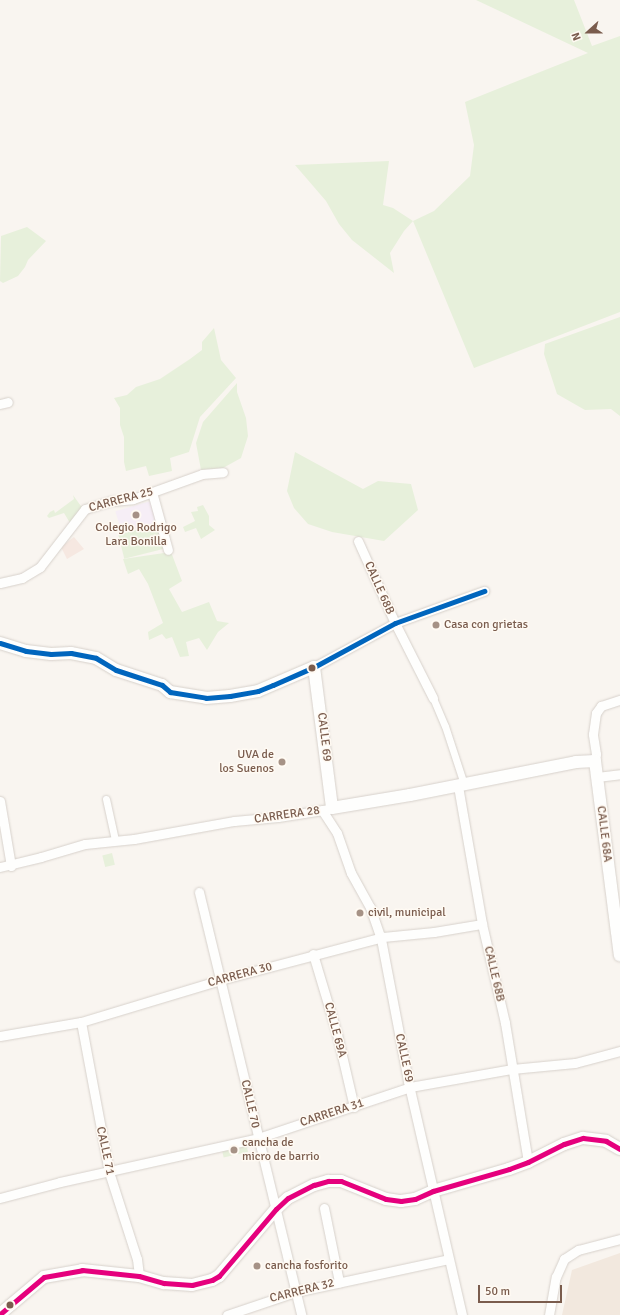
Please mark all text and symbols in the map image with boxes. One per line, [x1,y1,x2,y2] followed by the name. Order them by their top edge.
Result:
[568,12,608,52] north arrow
[569,31,584,42] text: N
[87,485,155,515] street label: CARRERA 25
[131,510,141,520] marker: Colegio Rodrigo Lara Bonilla
[95,521,177,549] place label: Colegio Rodrigo Lara Bonilla
[361,559,397,617] street label: CALLE 68B
[444,618,528,632] place label: Casa con grietas
[431,620,441,630] marker: Casa con grietas
[307,663,317,673] unlabelled marker
[314,712,334,762] street label: CALLE 69
[219,748,274,776] place label: UVA de los Suenos
[277,757,287,767] marker: UVA de los Suenos
[253,803,321,827] street label: CARRERA 28
[593,805,615,863] street label: CALLE 68A
[368,906,446,920] place label: civil, municipal
[355,908,365,918] marker: civil, municipal
[481,945,507,1003] street label: CALLE 68B
[206,960,274,990] street label: CARRERA 30
[321,1001,349,1059] street label: CALLE 69A
[392,1032,416,1084] street label: CALLE 69
[237,1078,263,1130] street label: CALLE 70
[298,1096,366,1130] street label: CARRERA 31
[93,1125,117,1177] street label: CALLE 71
[242,1136,319,1164] place label: cancha de micro de barrio
[229,1145,239,1155] marker: cancha de micro de barrio
[265,1259,348,1273] place label: cancha fosforito
[252,1261,262,1271] marker: cancha fosforito
[268,1276,336,1306] street label: CARRERA 32
[480,1277,564,1303] scale bar
[485,1284,510,1299] text: 50 m
[5,1300,15,1310] unlabelled marker

